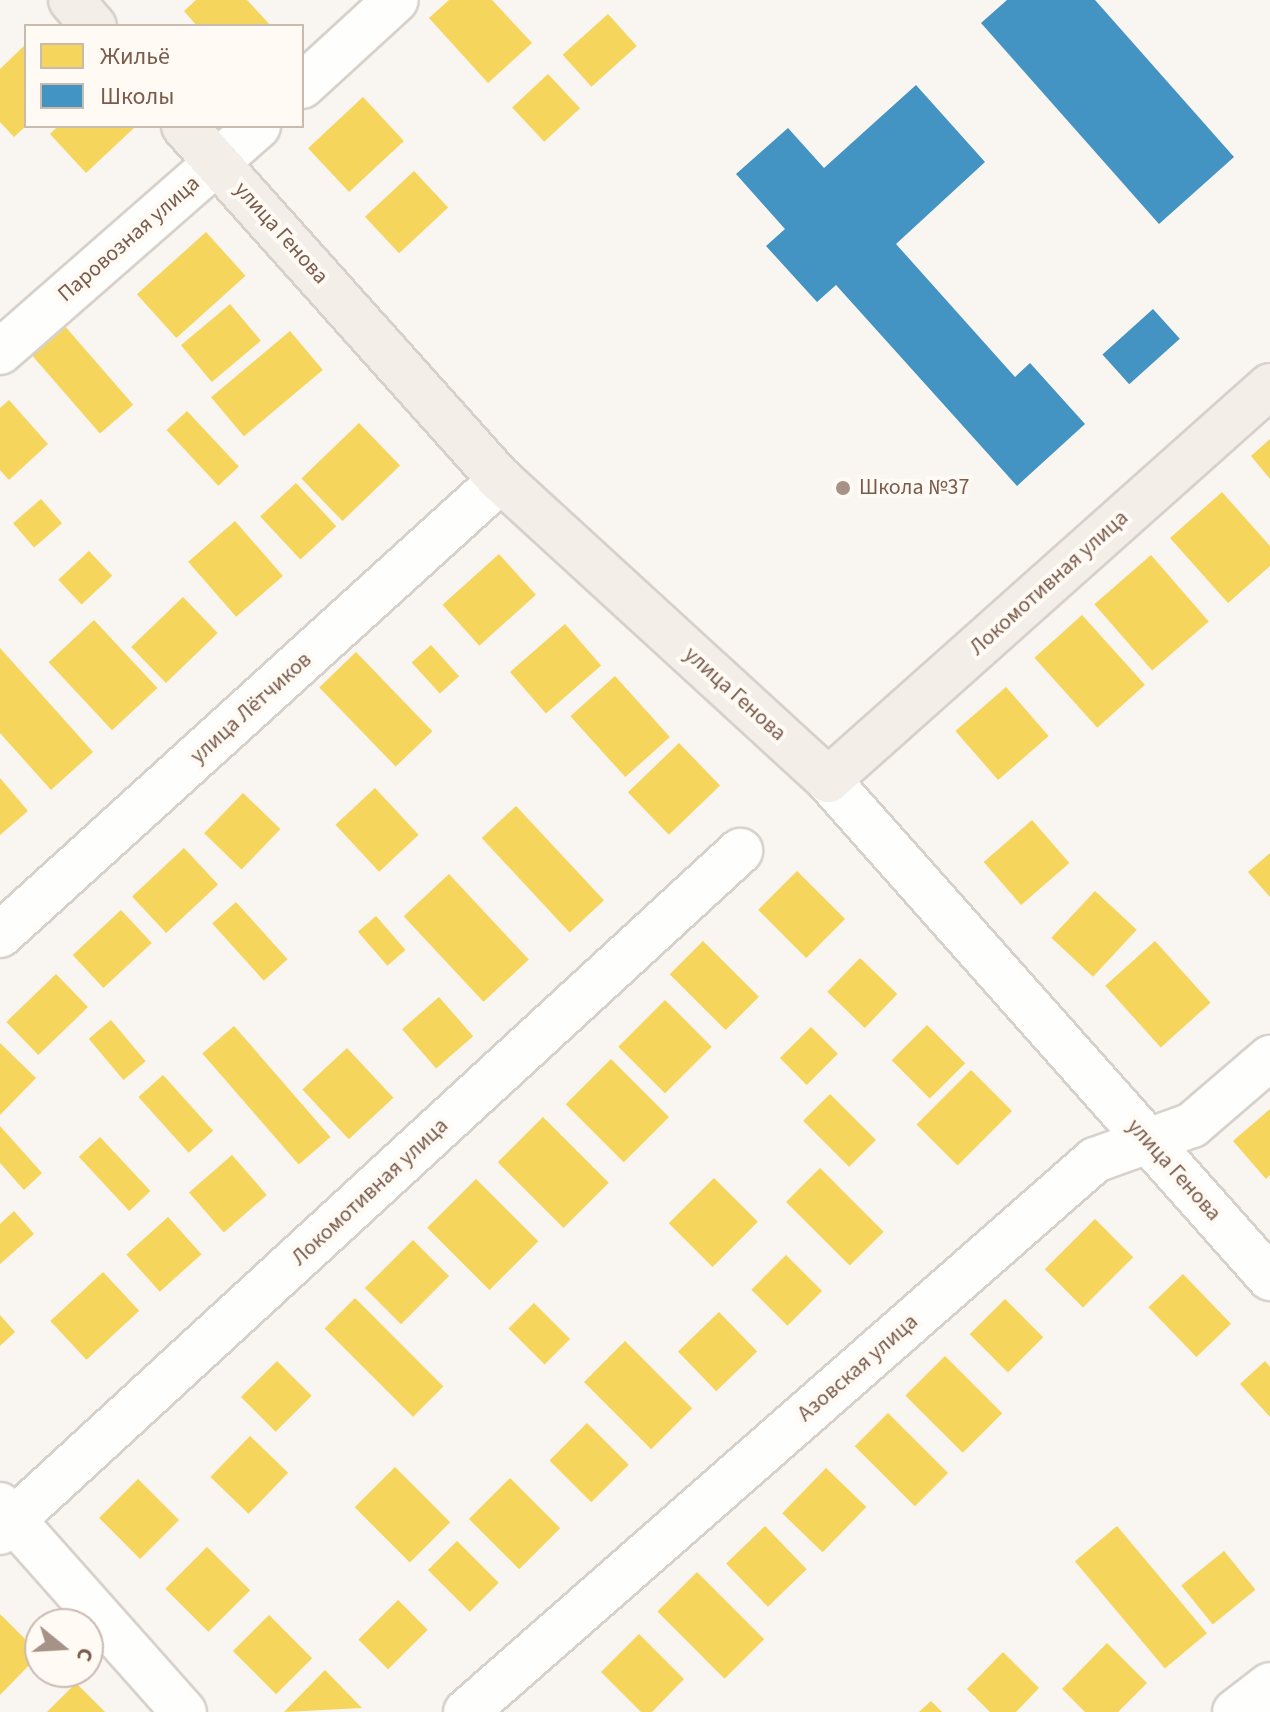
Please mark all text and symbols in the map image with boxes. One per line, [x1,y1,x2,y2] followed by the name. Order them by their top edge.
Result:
[24,24,304,128] legend
[100,39,170,74] text: Жильё
[100,79,174,114] text: Школы
[53,170,205,308] street label: Паровозная улица
[228,177,334,289] street label: улица Генова
[859,475,969,501] place label: Школа №37
[834,479,852,497] marker: Школа №37
[964,505,1134,661] street label: Локомотивная улица
[679,641,791,747] street label: улица Генова
[185,647,317,769] street label: улица Лётчиков
[286,1113,454,1271] street label: Локомотивная улица
[1121,1114,1227,1226] street label: улица Генова
[793,1309,923,1427] street label: Азовская улица
[24,1608,104,1688] north arrow
[68,1644,102,1666] text: С

